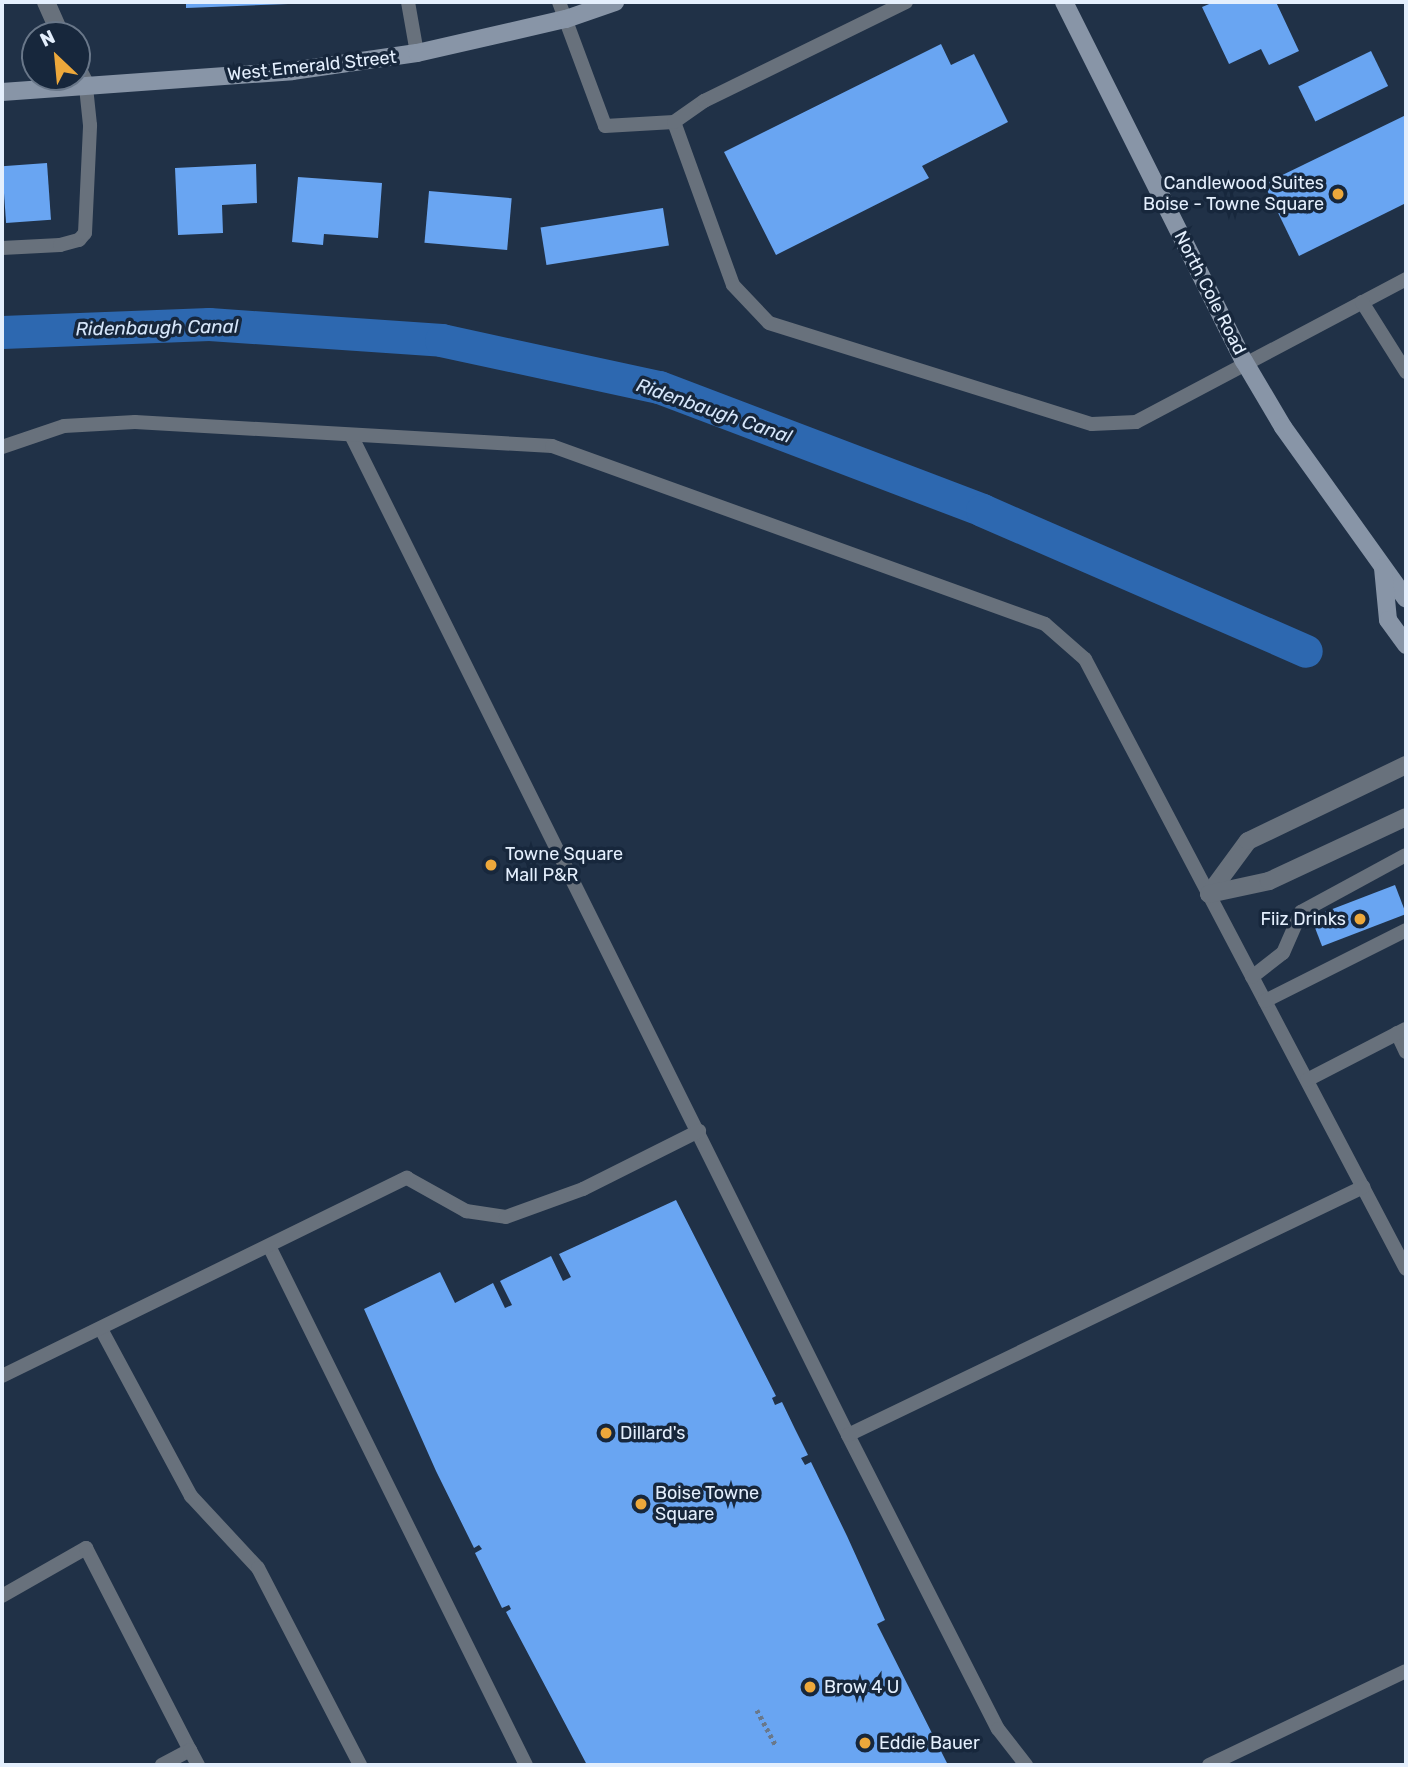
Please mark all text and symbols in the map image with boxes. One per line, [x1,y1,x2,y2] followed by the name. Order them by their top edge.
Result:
[21,21,91,91] north arrow
[36,25,59,52] text: N
[226,46,398,86] street label: West Emerald Street
[1142,173,1324,216] place label: Candlewood Suites Boise - Towne Square
[1330,186,1346,202] marker: Candlewood Suites Boise - Towne Square
[1170,228,1250,358] street label: North Cole Road
[75,315,239,341] water label: Ridenbaugh Canal
[633,374,795,448] water label: Ridenbaugh Canal
[505,844,623,886] place label: Towne Square Mall P&R
[483,857,499,873] marker: Towne Square Mall P&R
[1260,908,1346,930] place label: Fiiz Drinks
[1352,911,1368,927] marker: Fiiz Drinks
[620,1422,686,1444] place label: Dillard's
[598,1425,614,1441] marker: Dillard's
[655,1483,760,1526] place label: Boise Towne Square
[633,1496,649,1512] marker: Boise Towne Square
[824,1676,900,1698] place label: Brow 4 U
[802,1679,818,1695] marker: Brow 4 U
[879,1732,980,1754] place label: Eddie Bauer
[857,1735,873,1751] marker: Eddie Bauer

